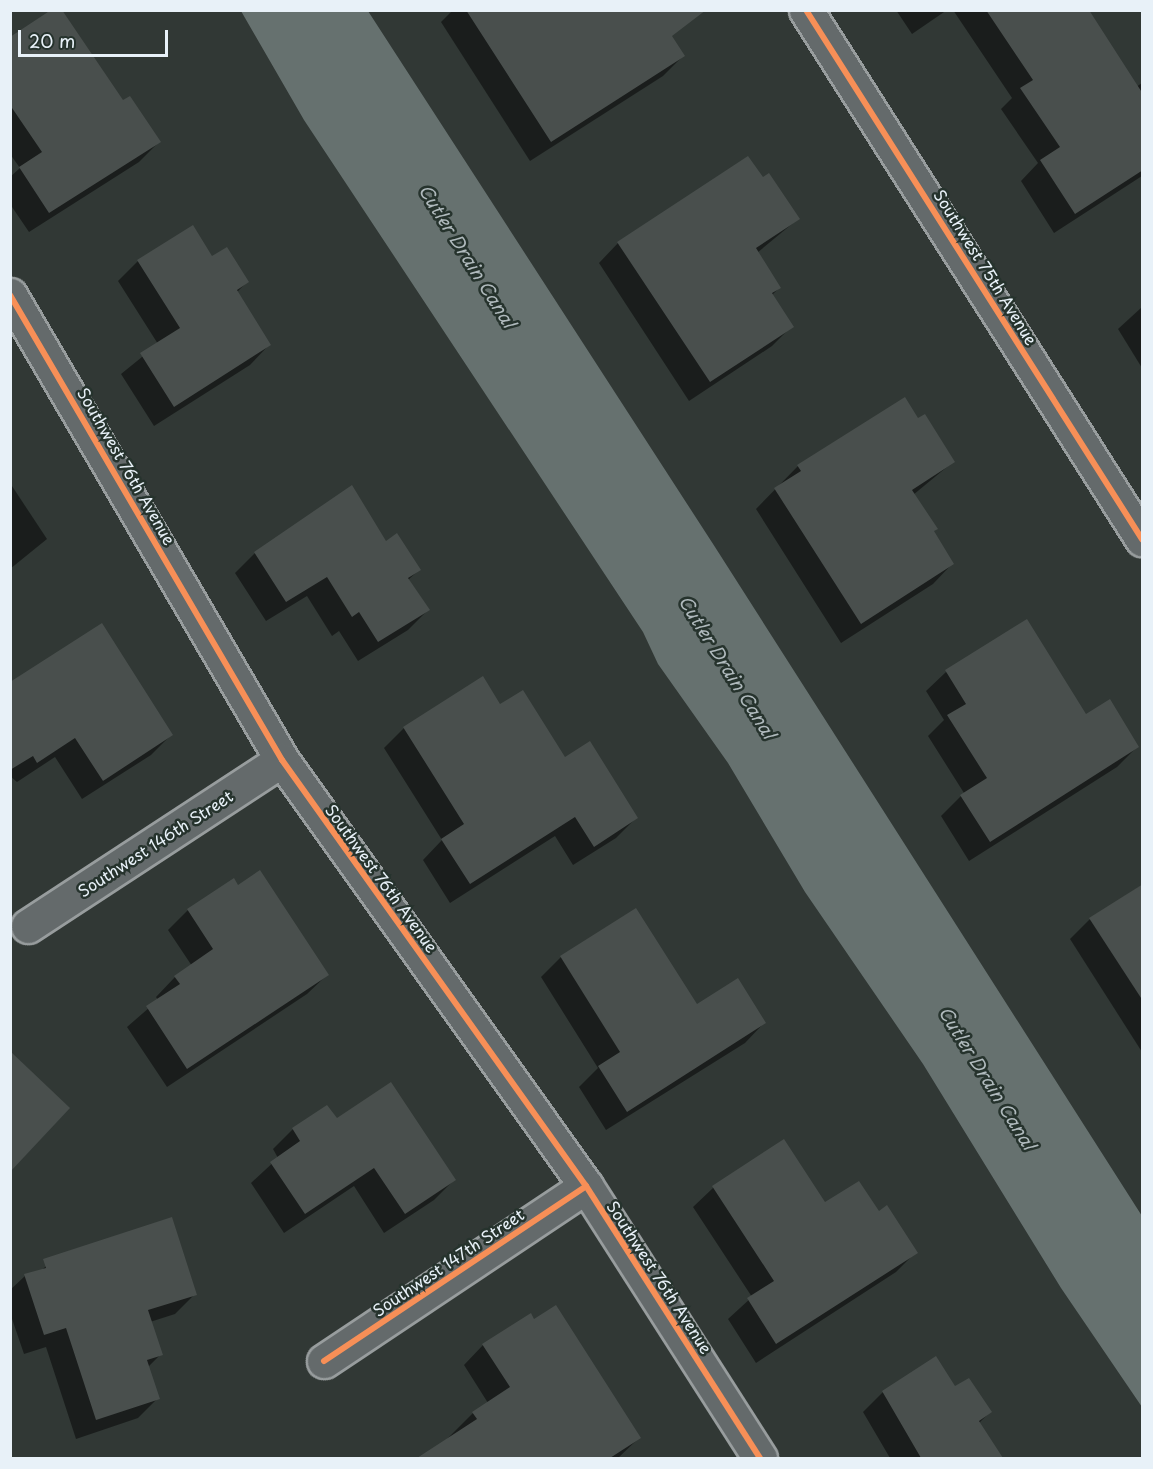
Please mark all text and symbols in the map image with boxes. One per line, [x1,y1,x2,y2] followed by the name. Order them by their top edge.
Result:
[21,18,171,56] scale bar
[29,27,75,54] text: 20 m
[414,180,520,332] water label: Cutler Drain Canal
[930,186,1042,348] street label: Southwest 75th Avenue
[73,383,181,549] street label: Southwest 76th Avenue
[674,591,780,743] water label: Cutler Drain Canal
[74,785,236,901] street label: Southwest 146th Street
[321,799,443,957] street label: Southwest 76th Avenue
[934,1002,1040,1154] water label: Cutler Drain Canal
[603,1196,717,1358] street label: Southwest 76th Avenue
[369,1204,527,1320] street label: Southwest 147th Street

